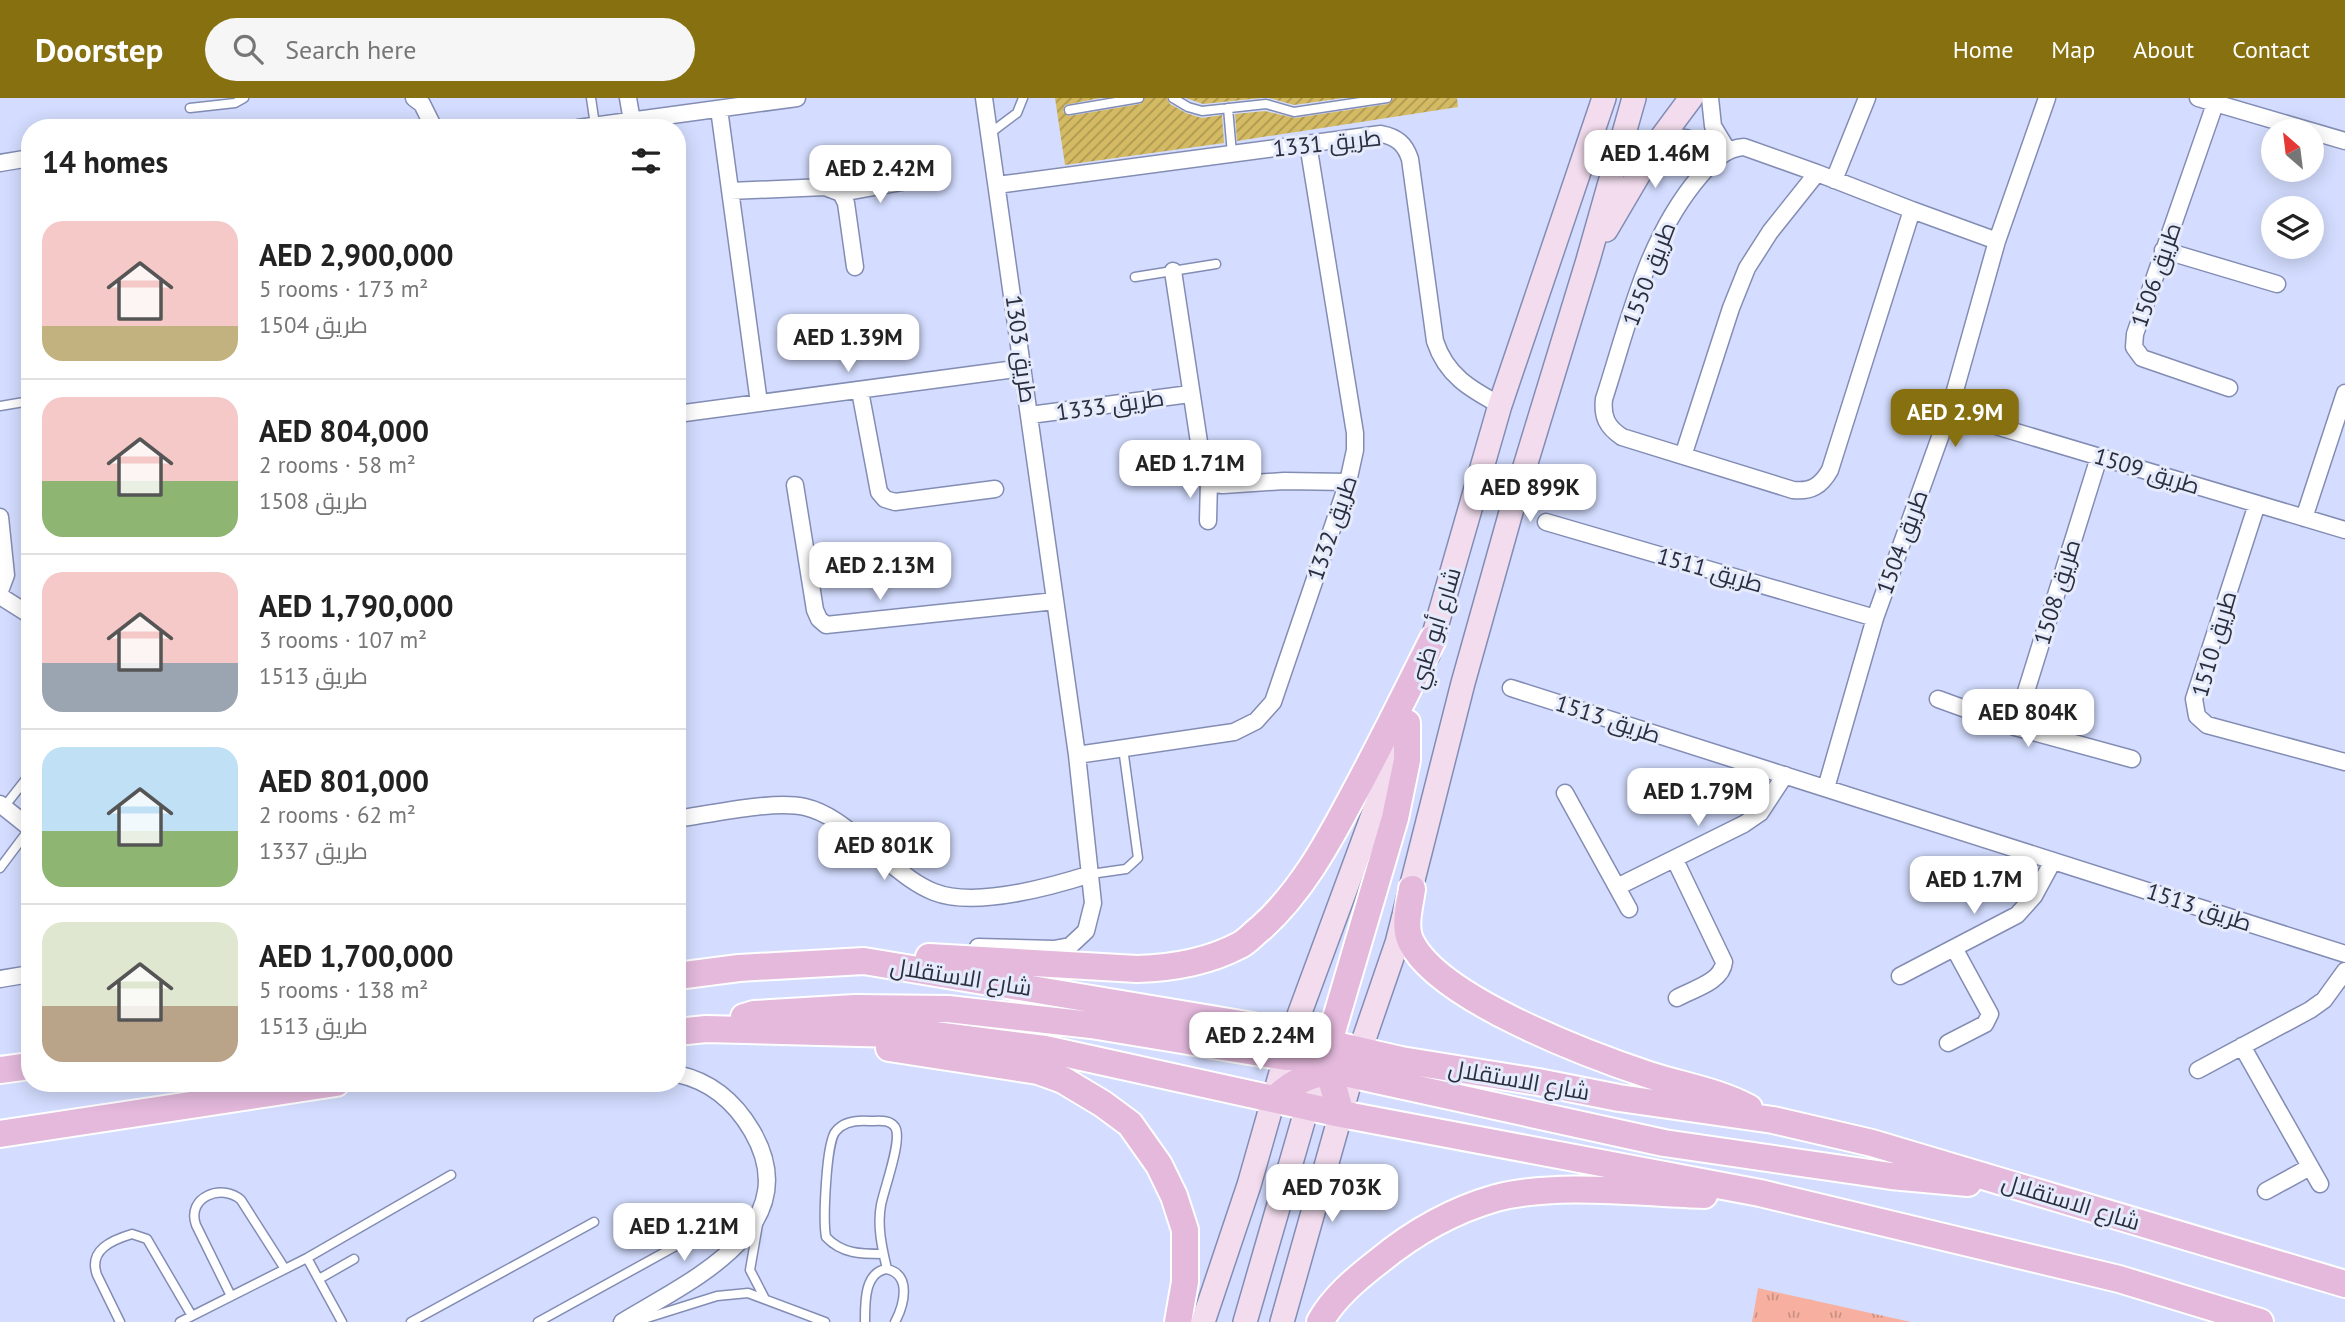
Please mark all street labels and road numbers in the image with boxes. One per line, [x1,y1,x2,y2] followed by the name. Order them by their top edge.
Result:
[1271,122,1383,163] street label: طريق 1331
[1615,218,1682,330] street label: طريق 1550
[2124,219,2187,331] street label: طريق 1506
[1000,293,1043,405] street label: طريق 1303
[1054,383,1166,426] street label: طريق 1333
[2091,441,2203,500] street label: طريق 1509
[1300,472,1363,584] street label: طريق 1332
[1869,486,1934,598] street label: طريق 1504
[2027,536,2086,648] street label: طريق 1508
[1654,541,1766,598] street label: طريق 1511
[1402,564,1471,693] street label: شارع أبو ظبي
[2185,588,2242,700] street label: طريق 1510
[1552,688,1664,749] street label: طريق 1513
[2143,876,2255,937] street label: طريق 1513
[888,951,1034,1004] street label: شارع الاستقلال
[1446,1053,1592,1108] street label: شارع الاستقلال
[1998,1167,2144,1238] street label: شارع الاستقلال

